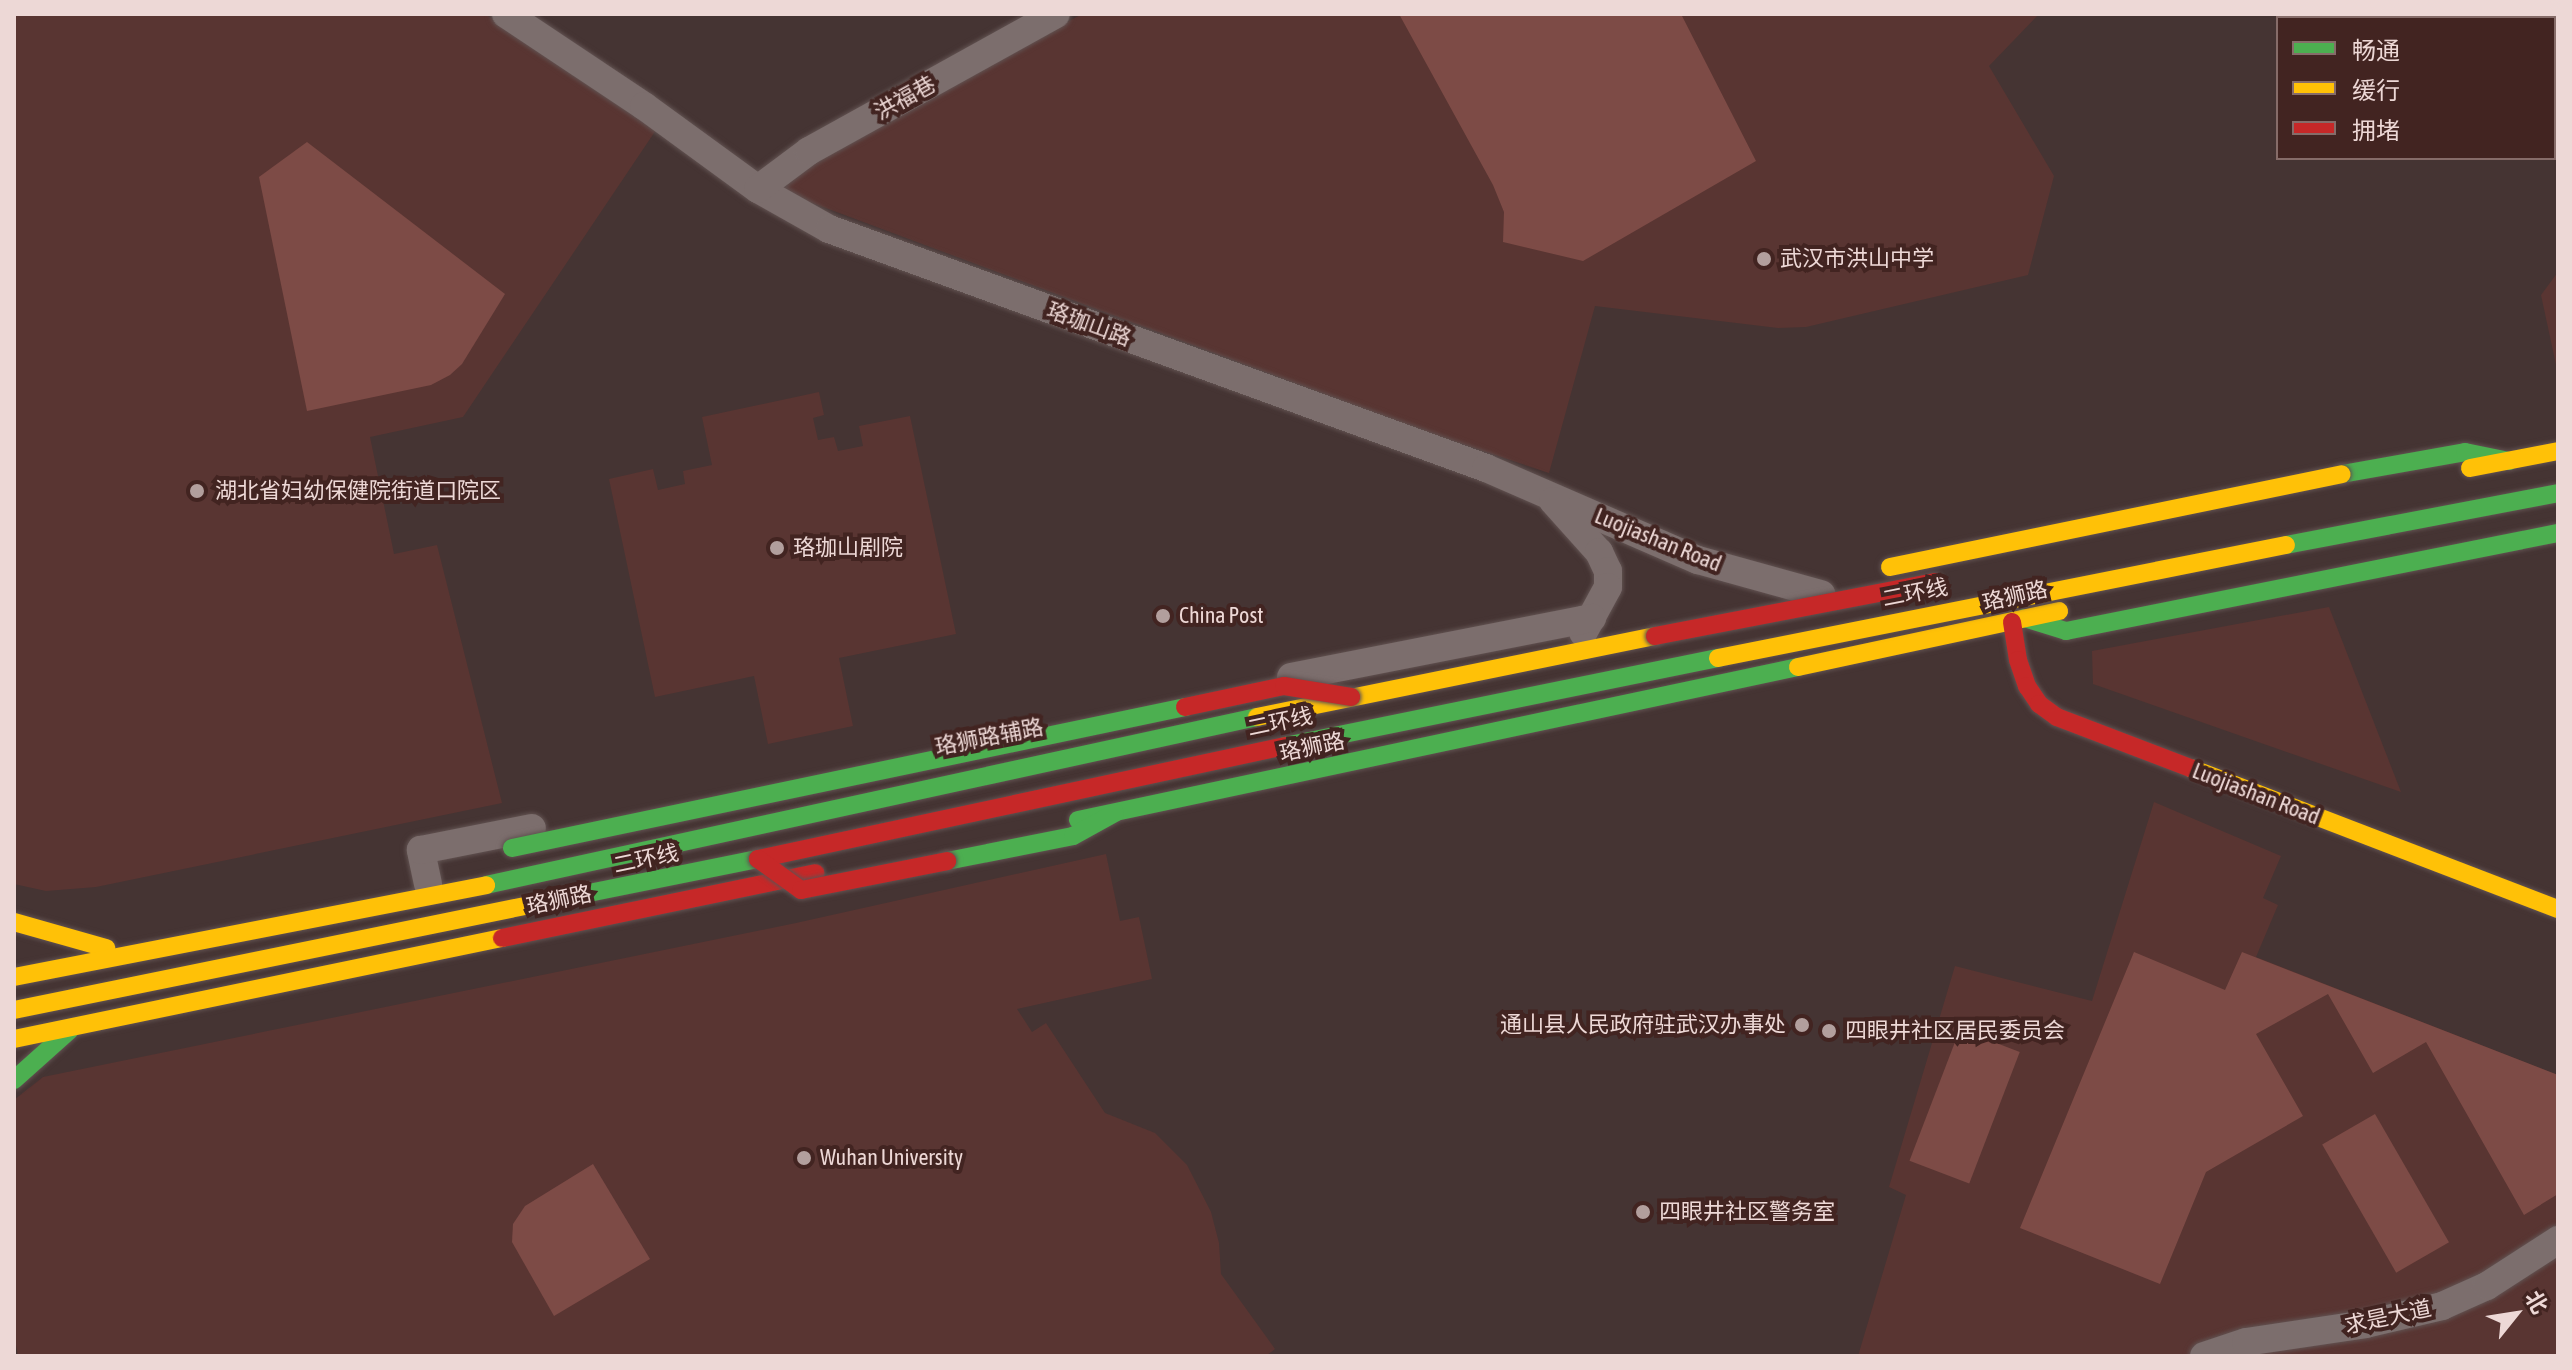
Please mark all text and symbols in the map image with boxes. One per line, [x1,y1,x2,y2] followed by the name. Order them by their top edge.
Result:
[2276,16,2556,160] legend
[2352,37,2400,64] text: 畅通
[870,70,940,126] street label: 洪福巷
[2352,77,2400,104] text: 缓行
[2352,117,2400,144] text: 拥堵
[1780,246,1934,272] place label: 武汉市洪山中学
[1755,250,1773,268] marker: 武汉市洪山中学
[1043,297,1135,351] street label: 珞珈山路
[215,478,501,504] place label: 湖北省妇幼保健院街道口院区
[186,480,208,502] marker: 湖北省妇幼保健院街道口院区
[1591,503,1725,577] street label: Luojiashan Road
[793,535,903,561] place label: 珞珈山剧院
[768,539,786,557] marker: 珞珈山剧院
[1880,574,1950,612] street label: 二环线
[1980,576,2050,616] street label: 珞狮路
[1179,603,1264,629] place label: China Post
[1154,607,1172,625] marker: China Post
[1245,702,1315,742] street label: 二环线
[932,714,1046,760] street label: 珞狮路辅路
[1277,727,1347,767] street label: 珞狮路
[2189,758,2323,830] street label: Luojiashan Road
[611,839,681,879] street label: 二环线
[524,880,594,920] street label: 珞狮路
[1500,1012,1786,1038] place label: 通山县人民政府驻武汉办事处
[1793,1016,1811,1034] marker: 通山县人民政府驻武汉办事处
[1845,1018,2065,1044] place label: 四眼井社区居民委员会
[1820,1022,1838,1040] marker: 四眼井社区居民委员会
[820,1145,963,1171] place label: Wuhan University
[795,1149,813,1167] marker: Wuhan University
[1659,1199,1835,1225] place label: 四眼井社区警务室
[1634,1203,1652,1221] marker: 四眼井社区警务室
[2476,1274,2556,1354] north arrow
[2520,1286,2554,1318] text: 北
[2342,1295,2434,1339] street label: 求是大道

